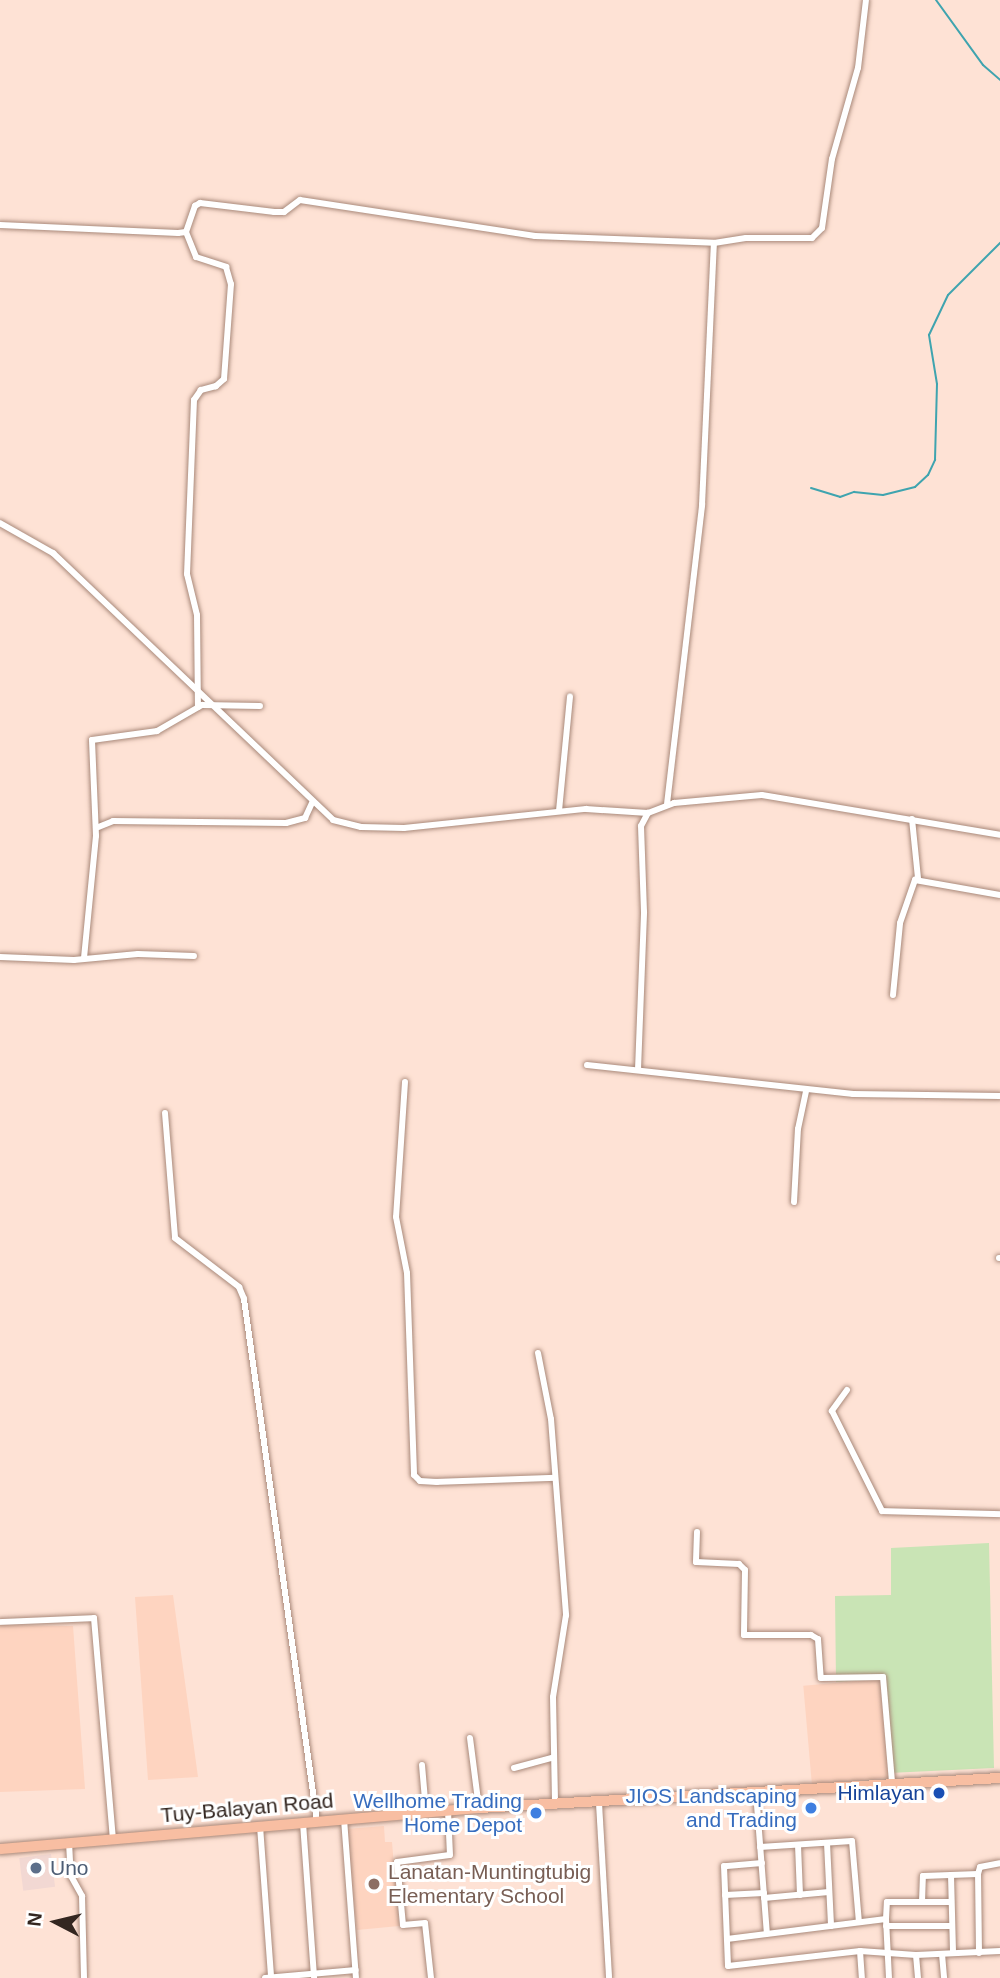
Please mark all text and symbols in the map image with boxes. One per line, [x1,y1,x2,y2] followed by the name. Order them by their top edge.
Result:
[837,1780,925,1806] place label: Himlayan
[625,1783,797,1833] place label: JIOS Landscaping and Trading
[931,1785,947,1801] marker: Himlayan
[160,1788,334,1828] street label: Tuy-Balayan Road
[353,1788,522,1838] place label: Wellhome Trading Home Depot
[803,1800,819,1816] marker: JIOS Landscaping and Trading
[528,1805,544,1821] marker: Wellhome Trading Home Depot
[50,1855,89,1881] place label: Uno
[388,1859,591,1909] place label: Lanatan-Muntingtubig Elementary School
[28,1860,44,1876] marker: Uno
[366,1876,382,1892] marker: Lanatan-Muntingtubig Elementary School
[21,1887,91,1957] north arrow
[23,1911,46,1927] text: N

